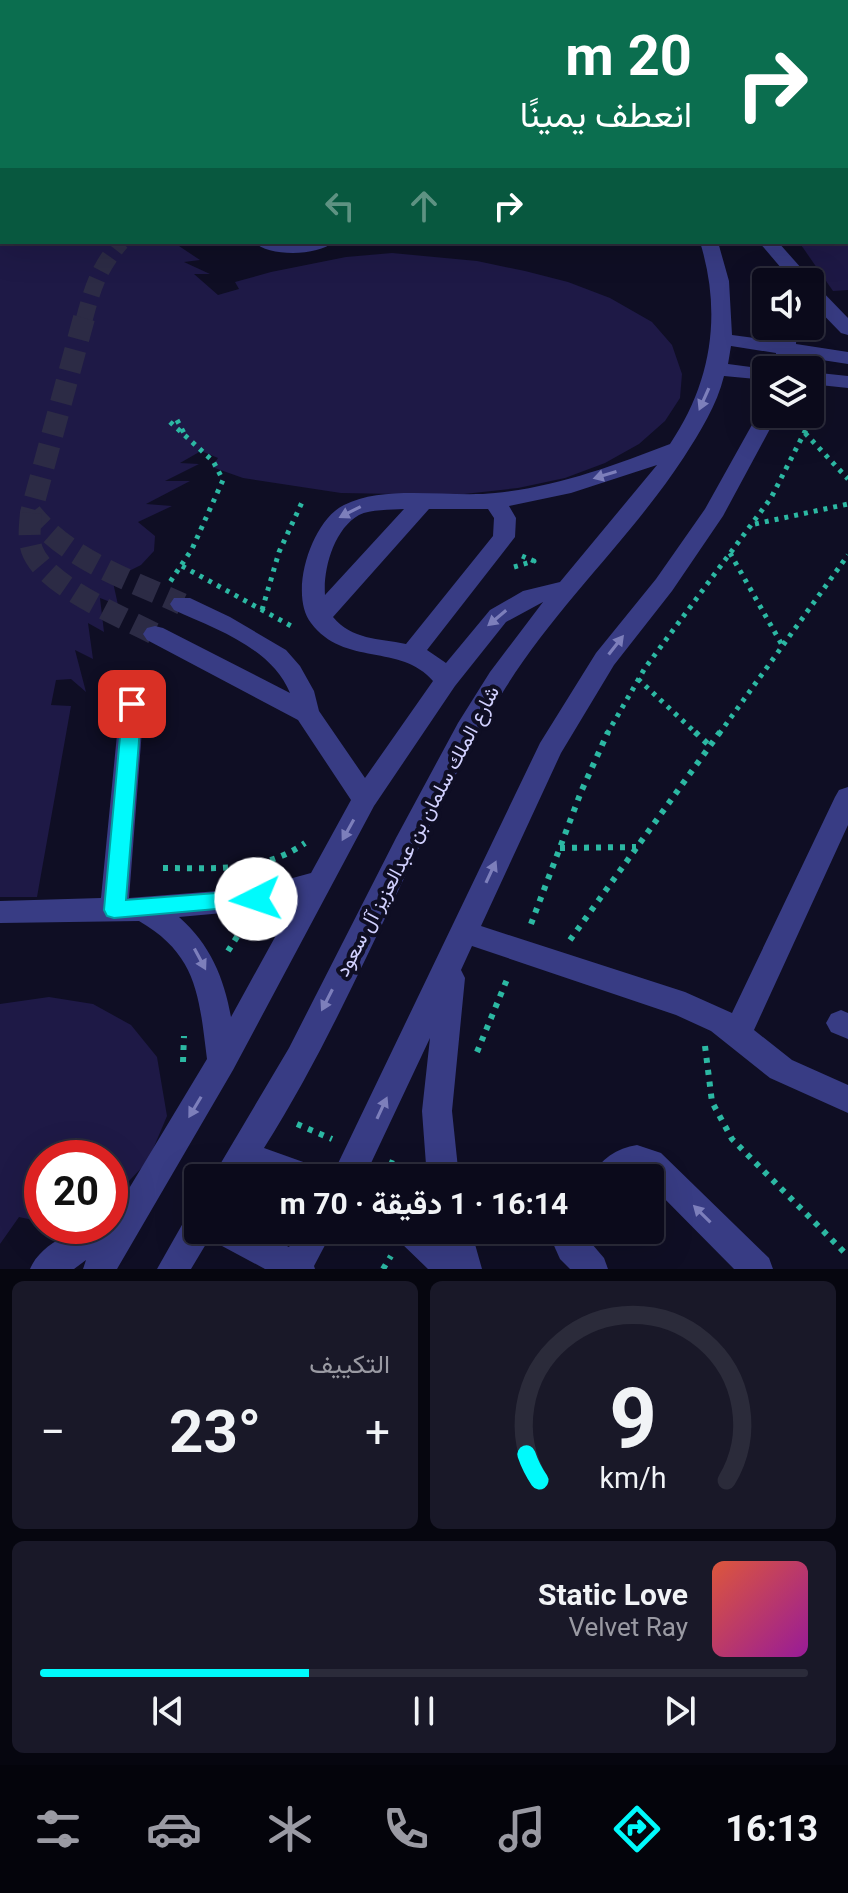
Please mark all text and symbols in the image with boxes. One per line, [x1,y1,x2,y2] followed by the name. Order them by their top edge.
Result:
[565,23,692,89] text: 20 m
[720,32,824,136] icon: right
[520,94,692,136] text: انعطف يمينًا
[318,184,362,228] icon: left
[402,184,446,228] icon: ahead
[486,184,530,228] icon: right
[752,268,824,428] map controls
[752,268,824,340] button: sound
[752,356,824,428] button: layers
[698,388,711,411] one-way arrow
[593,469,617,482] one-way arrow
[338,505,361,519] one-way arrow
[487,609,507,626] one-way arrow
[607,635,624,655] one-way arrow
[98,670,166,738] pin
[110,682,154,726] icon: arrive
[330,682,506,981] street label: شارع الملك سلمان بن عبدالعزيز آل سعود
[341,819,355,841] one-way arrow
[214,857,298,941] position arrow
[484,861,498,884] one-way arrow
[192,948,206,970] one-way arrow
[321,988,334,1011] one-way arrow
[189,1096,203,1118] one-way arrow
[375,1097,389,1120] one-way arrow
[24,1140,128,1244] speed limit sign: 20
[280,1186,568,1221] text: 16:14 · 1 دقيقة · 70 m
[693,1205,712,1224] one-way arrow
[309,1349,390,1379] text: التكييف
[609,1370,657,1467] text: 9
[169,1396,261,1467] text: 23°
[40,1406,65,1458] text: −
[365,1406,390,1458] text: +
[599,1461,667,1495] text: km/h
[538,1577,688,1612] text: Static Love
[568,1612,688,1642] text: Velvet Ray
[146,1689,190,1733] icon: previous
[402,1689,446,1733] icon: pause
[658,1689,702,1733] icon: next
[30,1801,86,1857] icon: filters
[146,1801,202,1857] icon: car
[262,1801,318,1857] icon: climate
[378,1801,434,1857] icon: phone
[494,1801,550,1857] icon: music
[609,1801,665,1857] icon: directions
[725,1808,818,1850] text: 16:13

